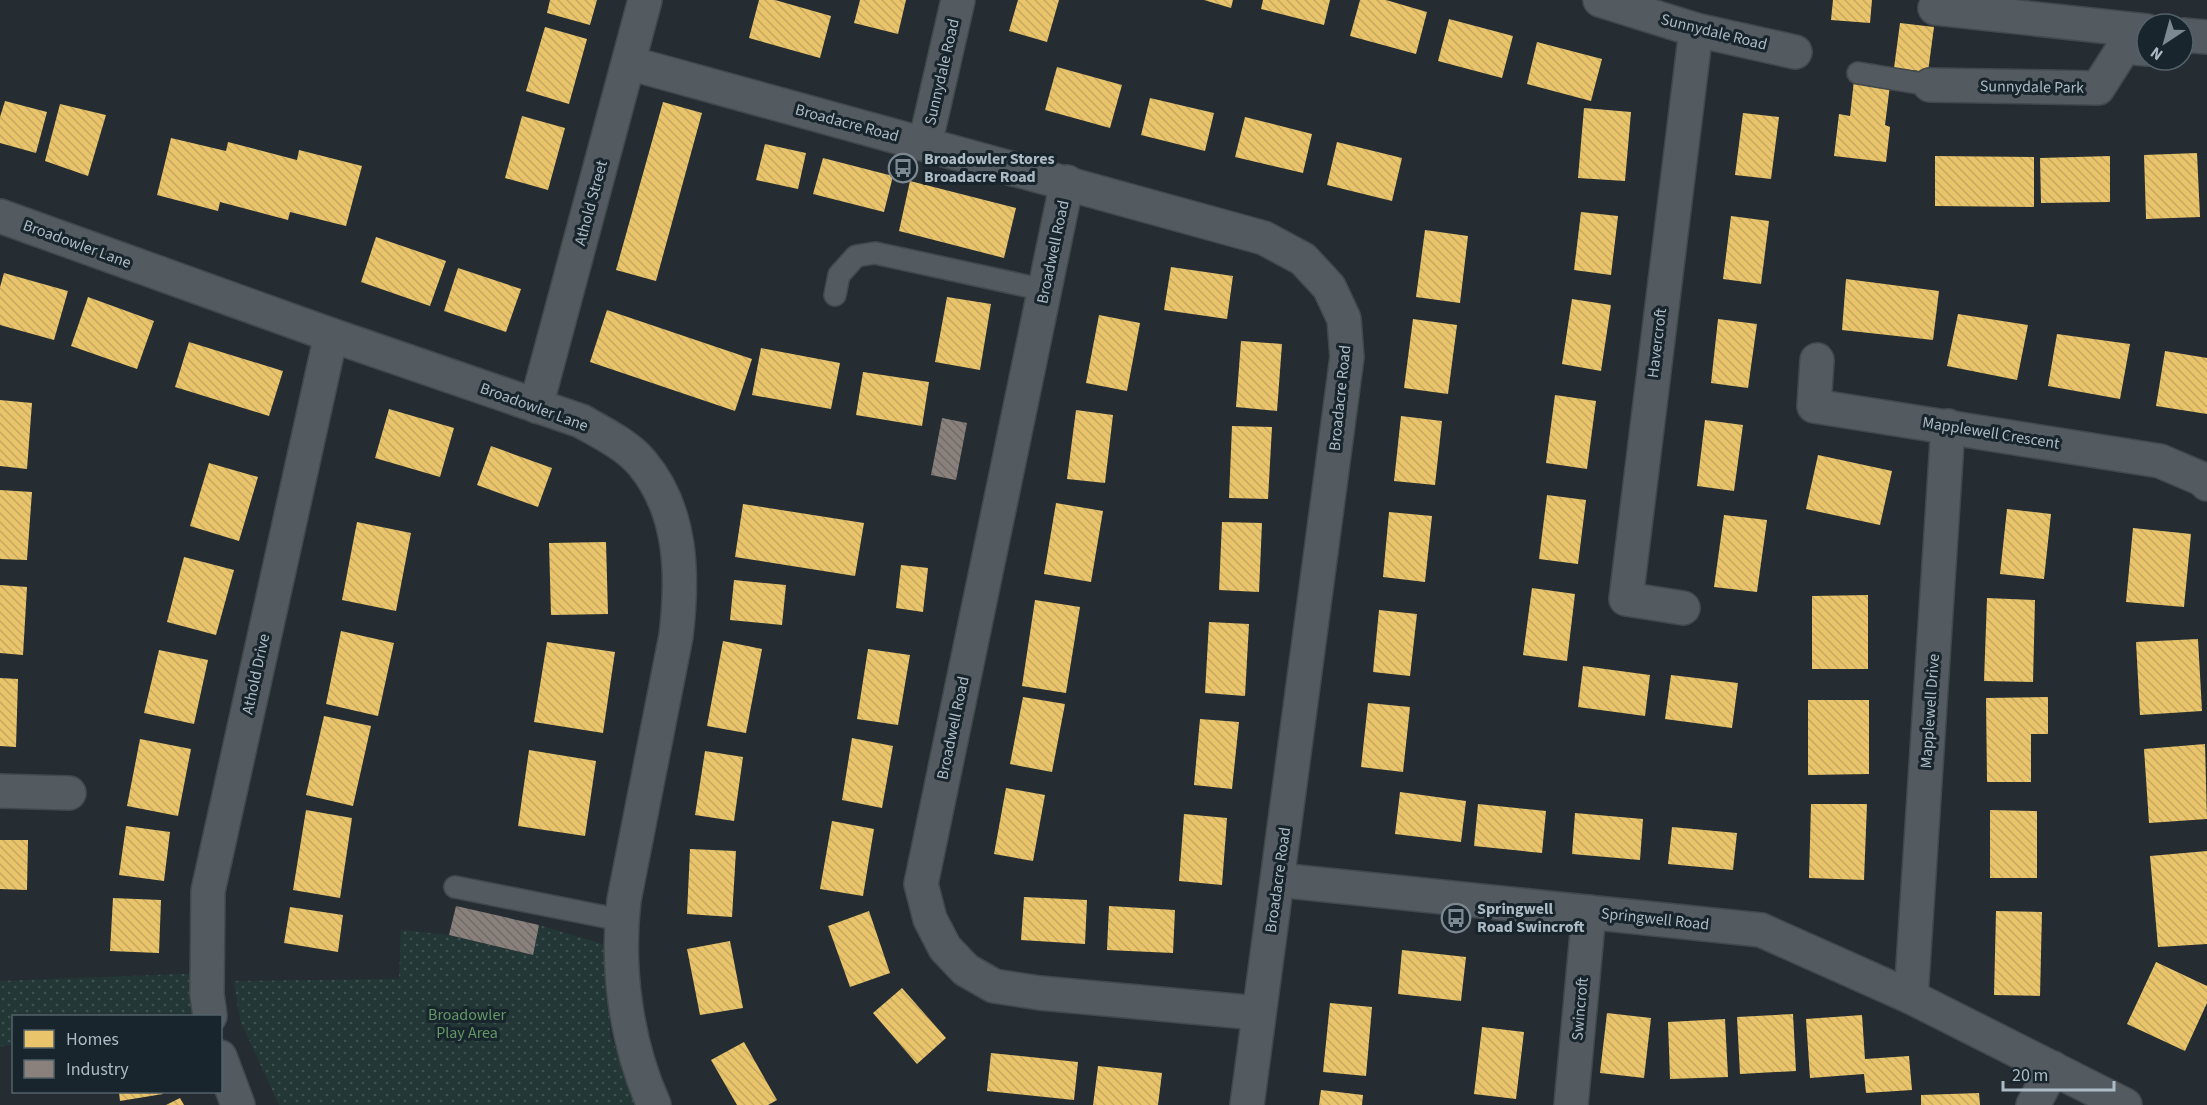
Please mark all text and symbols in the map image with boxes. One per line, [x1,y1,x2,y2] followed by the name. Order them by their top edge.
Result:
[1659,8,1769,56] street label: Sunnydale Road
[2135,12,2195,72] north arrow
[919,17,965,127] street label: Sunnydale Road
[2146,41,2168,65] text: N
[1980,75,2084,99] street label: Sunnydale Park
[793,99,901,147] street label: Broadacre Road
[924,148,1055,188] place label: Broadowler Stores Broadacre Road
[887,152,919,184] bus stop icon: Broadowler Stores Broadacre Road
[569,157,613,248] street label: Athold Street
[1031,198,1075,306] street label: Broadwell Road
[20,214,134,274] street label: Broadowler Lane
[1642,306,1672,379] street label: Havercroft
[1323,344,1357,452] street label: Broadacre Road
[477,377,591,437] street label: Broadowler Lane
[1921,411,2062,455] street label: Mapplewell Crescent
[237,632,275,716] street label: Athold Drive
[1915,653,1945,769] street label: Mapplewell Drive
[931,674,975,782] street label: Broadwell Road
[1260,826,1296,934] street label: Broadacre Road
[1477,898,1585,938] place label: Springwell Road Swincroft
[1440,902,1472,934] bus stop icon: Springwell Road Swincroft
[1600,902,1710,936] street label: Springwell Road
[1566,976,1594,1042] street label: Swincroft
[428,1004,506,1044] park label: Broadowler Play Area
[12,1015,222,1093] legend
[66,1027,119,1052] text: Homes
[2003,1054,2114,1092] scale bar
[66,1057,129,1082] text: Industry
[2012,1063,2048,1088] text: 20 m

